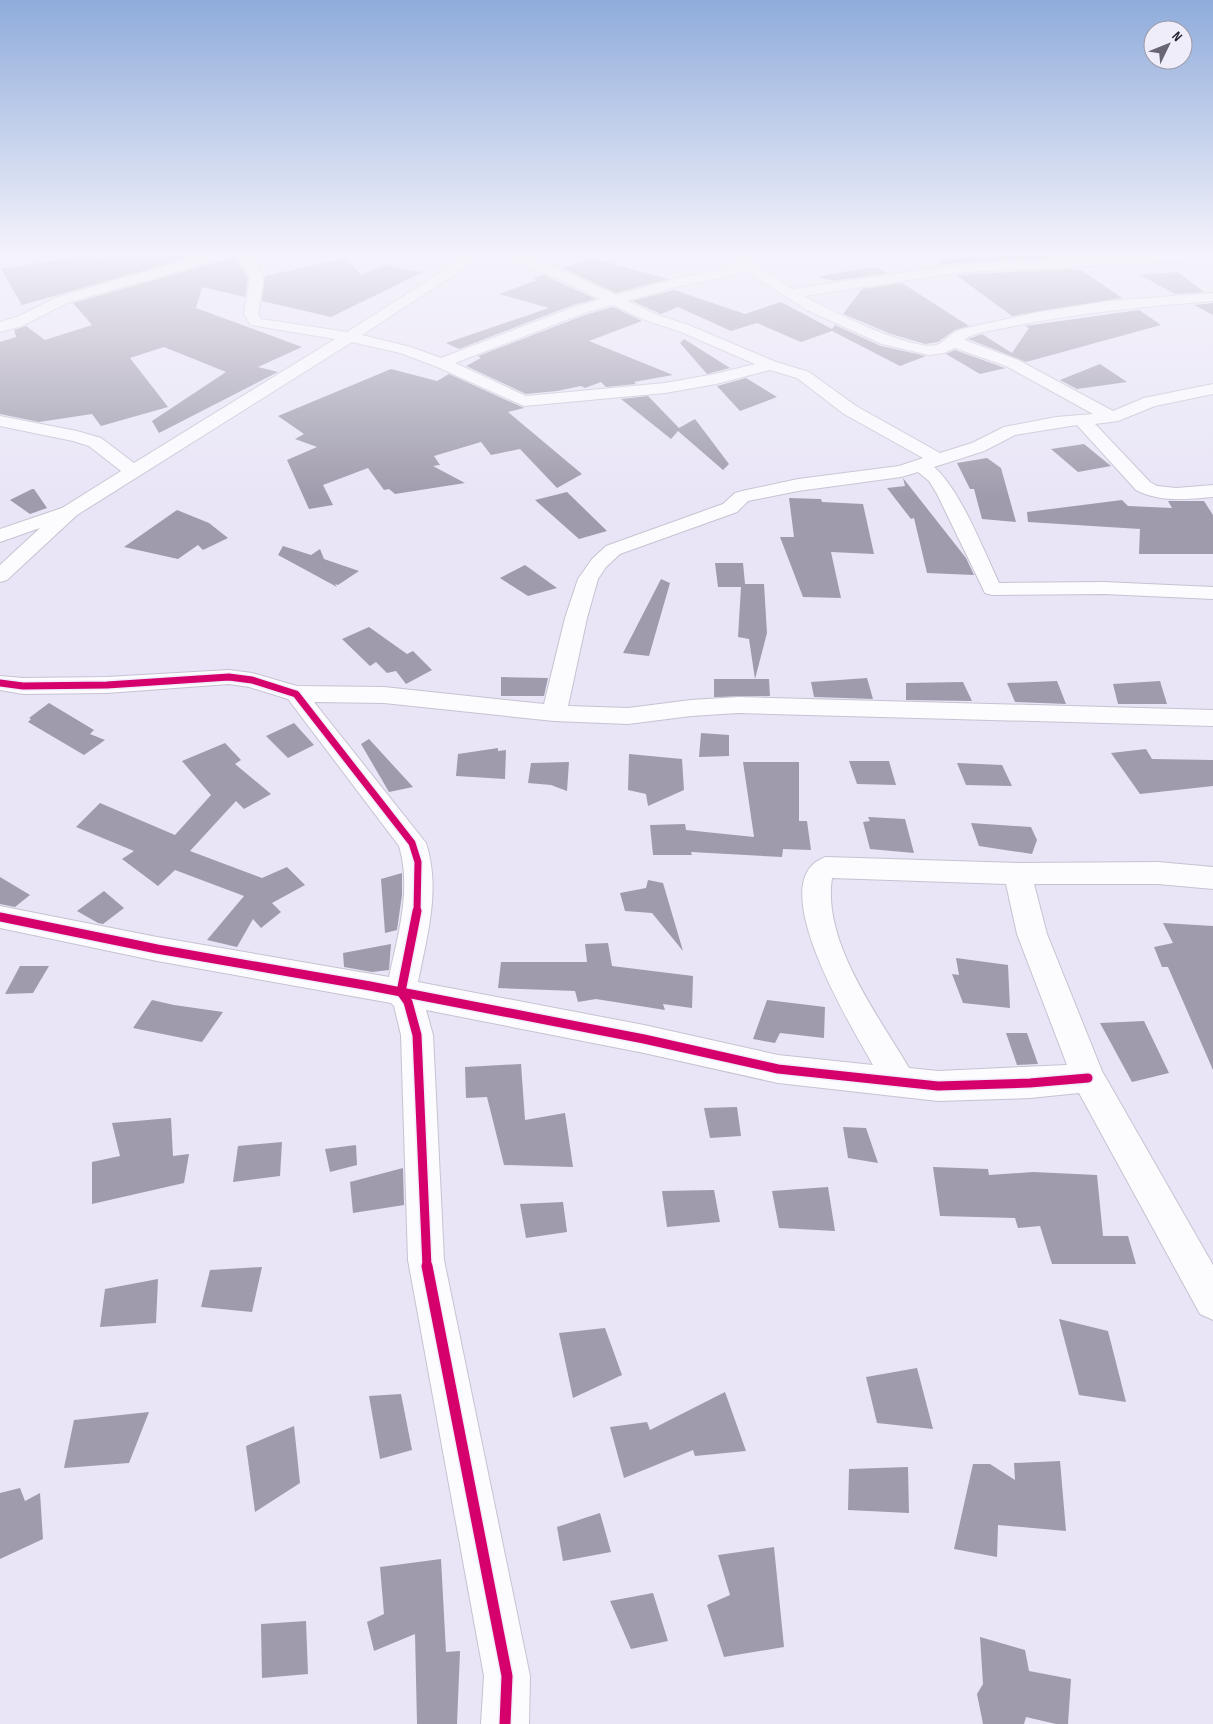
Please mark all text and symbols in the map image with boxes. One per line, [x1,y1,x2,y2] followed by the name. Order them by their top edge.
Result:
[1143,20,1193,70] north arrow
[1168,28,1186,45] text: N

